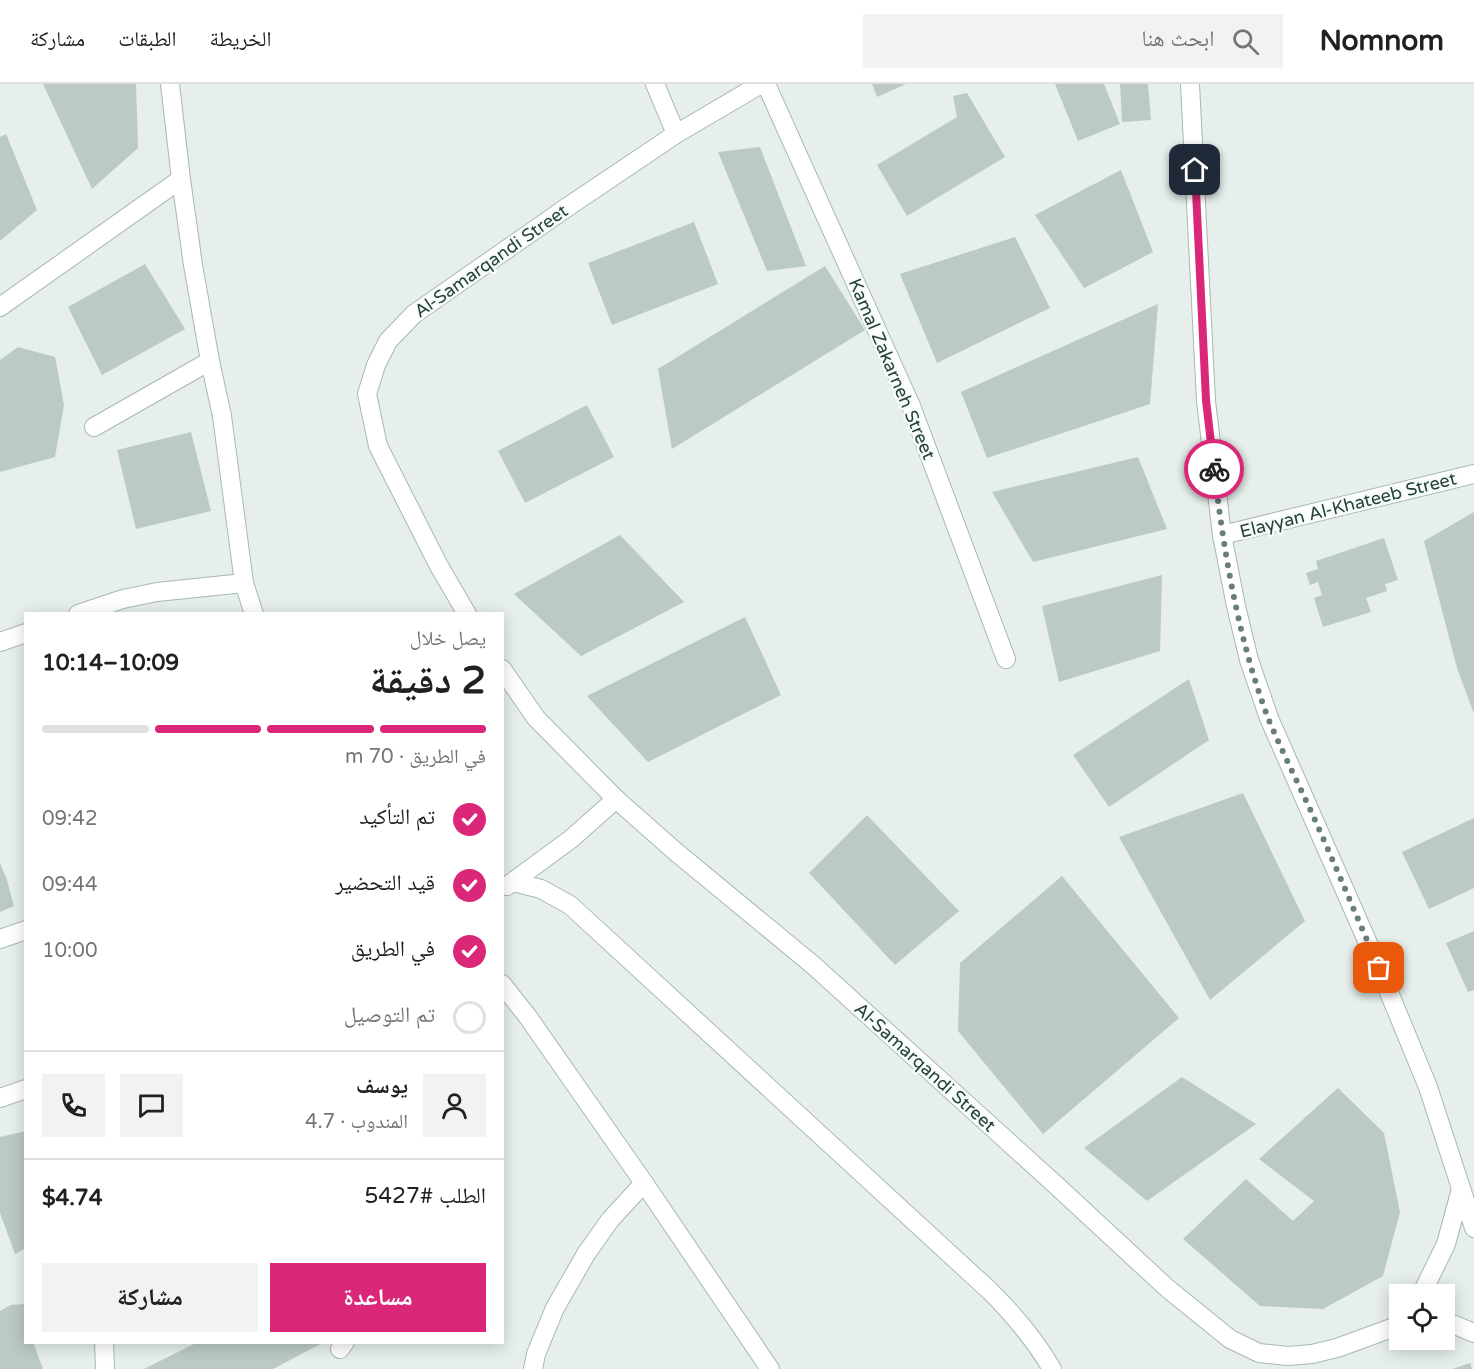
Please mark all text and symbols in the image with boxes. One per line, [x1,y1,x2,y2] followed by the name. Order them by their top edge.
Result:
[863,14,1283,68] search box
[1319,24,1444,58] text: Nomnom
[1229,25,1262,58] icon: search
[1142,26,1214,52] text: ابحث هنا
[30,27,85,52] text: مشاركة
[118,27,177,52] text: الطبقات
[210,27,271,52] text: الخريطة
[1169,144,1220,195] pin
[1178,153,1211,186] icon: home
[410,200,572,322] street label: Al-Samarqandi Street
[844,275,940,463] street label: Kamal Zakarneh Street
[1184,439,1244,499] courier
[1198,453,1231,486] icon: bike
[1237,467,1459,543] street label: Elayyan Al-Khateeb Street
[410,627,486,651] text: يصل خلال
[42,650,179,676] text: 10:09–10:14
[369,657,486,704] text: 2 دقيقة
[345,745,486,769] text: في الطريق · 70 m
[453,803,486,836] icon: check
[359,804,435,830] text: تم التأكيد
[42,807,97,831] text: 09:42
[453,869,486,902] icon: check
[335,870,435,896] text: قيد التحضير
[42,873,97,897] text: 09:44
[453,935,486,968] icon: check
[351,936,435,962] text: في الطريق
[42,939,97,963] text: 10:00
[1353,942,1404,993] pin
[1362,951,1395,984] icon: bag
[850,998,1000,1136] street label: Al-Samarqandi Street
[344,1002,435,1028] text: تم التوصيل
[356,1073,408,1099] text: يوسف
[42,1074,105,1137] button: phone
[120,1074,183,1137] button: chat
[423,1074,486,1137] button: person
[305,1110,408,1134] text: المندوب · 4.7
[364,1183,486,1209] text: الطلب #5427
[42,1185,103,1211] text: $4.74
[42,1263,258,1332] button: مشاركة
[270,1263,486,1332] button: مساعدة
[1389,1284,1455,1350] map controls
[1389,1284,1455,1350] button: locate

